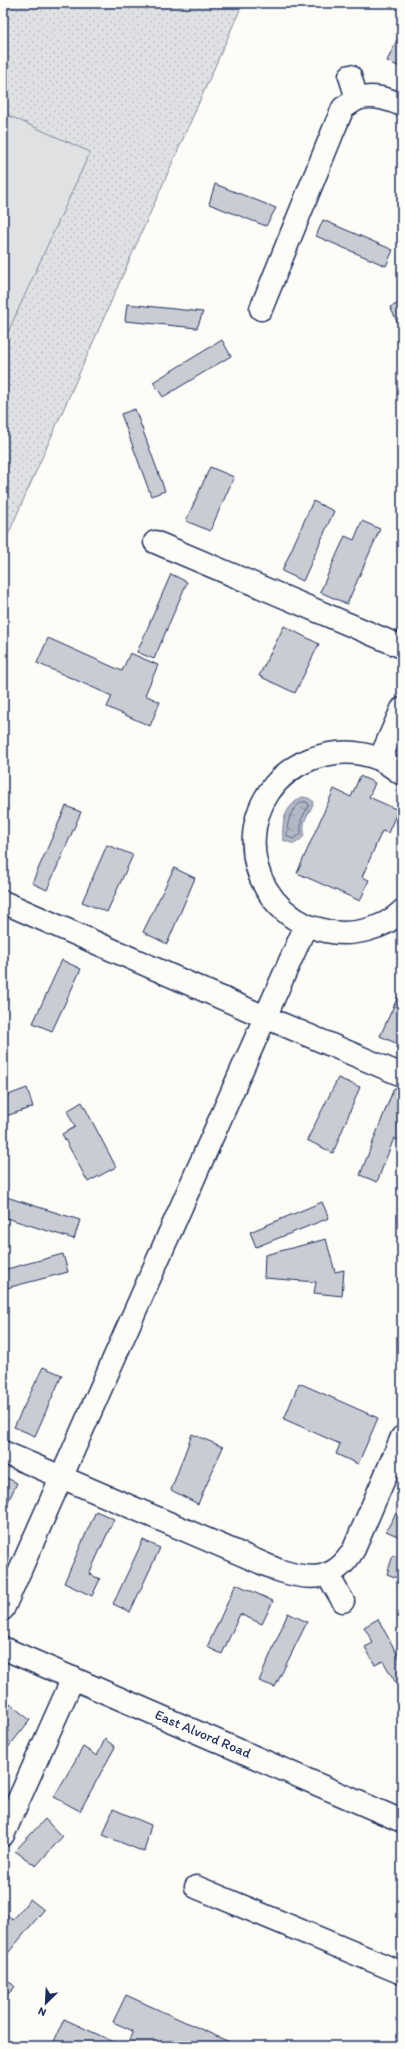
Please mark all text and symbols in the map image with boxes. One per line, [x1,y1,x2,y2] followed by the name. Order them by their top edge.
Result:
[152,1706,254,1762] street label: East Alvord Road
[26,1983,66,2023] north arrow
[36,2004,48,2019] text: N

